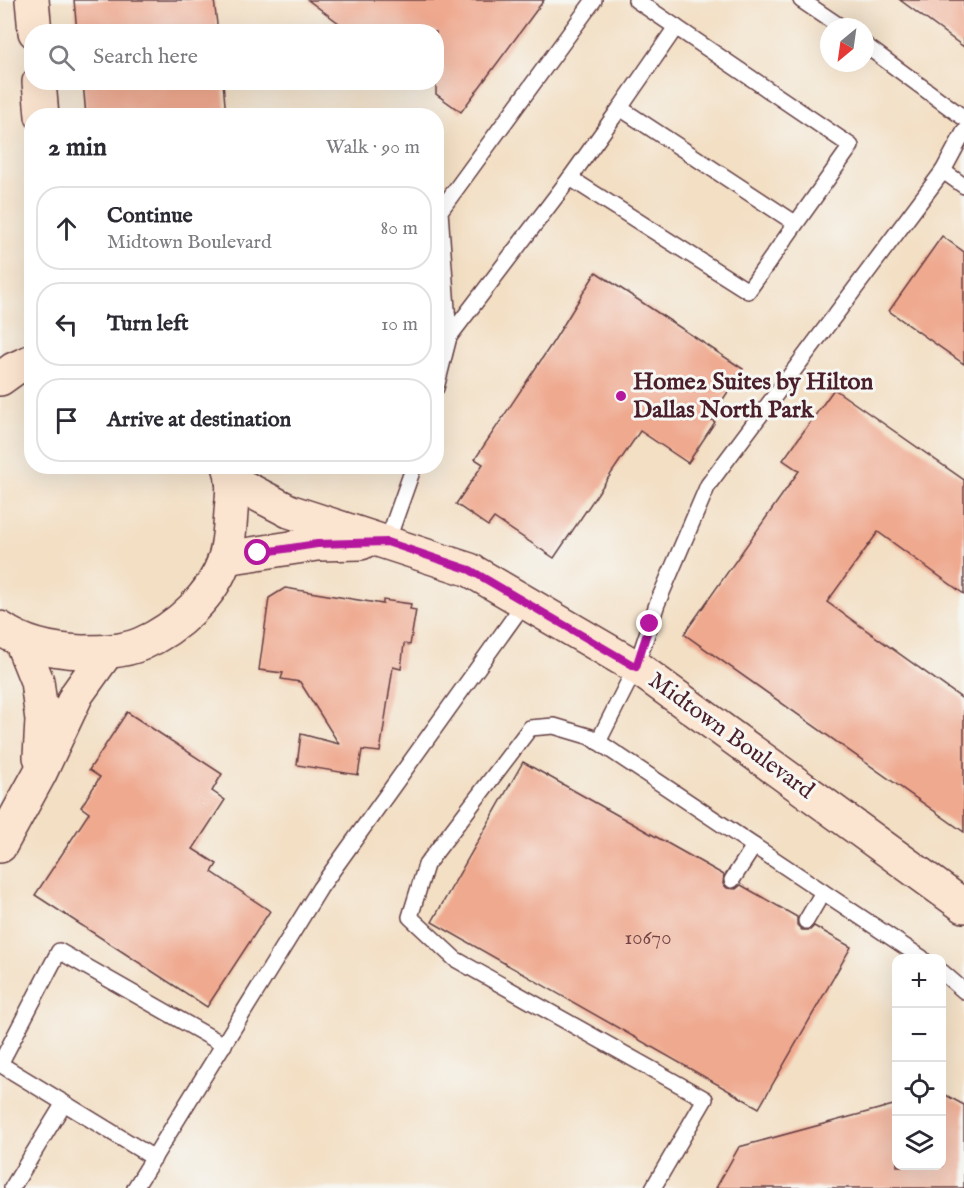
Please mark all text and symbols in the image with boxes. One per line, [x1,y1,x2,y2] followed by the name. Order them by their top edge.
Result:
[820,18,874,72] north arrow
[24,24,444,90] search box
[45,41,78,74] icon: search
[93,43,198,71] text: Search here
[48,131,107,164] text: 2 min
[326,135,420,160] text: Walk · 90 m
[107,202,193,230] text: Continue
[50,212,83,245] icon: ahead
[381,216,418,241] text: 80 m
[107,230,272,255] text: Midtown Boulevard
[50,308,83,341] icon: left
[107,310,189,338] text: Turn left
[381,312,418,337] text: 10 m
[633,367,873,426] place label: Home2 Suites by Hilton Dallas North Park
[614,389,628,403] marker: Home2 Suites by Hilton Dallas North Park
[50,404,83,437] icon: arrive
[107,406,291,434] text: Arrive at destination
[244,539,270,565] route start
[636,610,662,636] route end
[642,665,820,807] street label: Midtown Boulevard
[624,925,672,952] house number: 10670
[892,954,946,1170] map controls
[892,954,946,1008] button: +
[892,1008,946,1062] button: −
[892,1062,946,1116] button: locate
[892,1116,946,1170] button: layers

